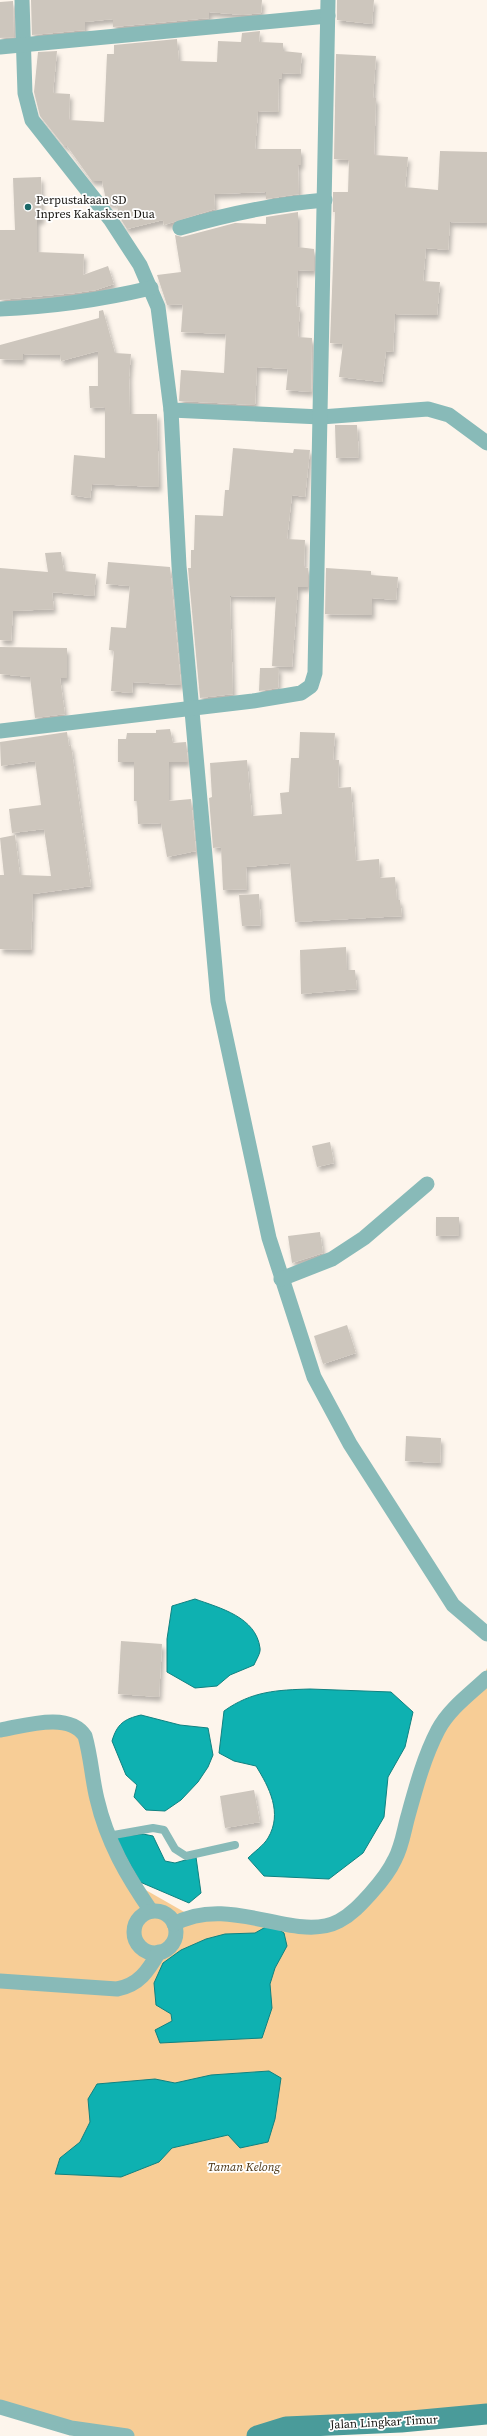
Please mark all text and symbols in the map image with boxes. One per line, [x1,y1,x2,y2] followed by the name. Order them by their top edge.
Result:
[36,192,156,222] place label: Perpustakaan SD Inpres Kakasksen Dua
[23,202,33,212] marker: Perpustakaan SD Inpres Kakasksen Dua
[208,2159,281,2175] park label: Taman Kelong
[329,2411,438,2433] street label: Jalan Lingkar Timur

